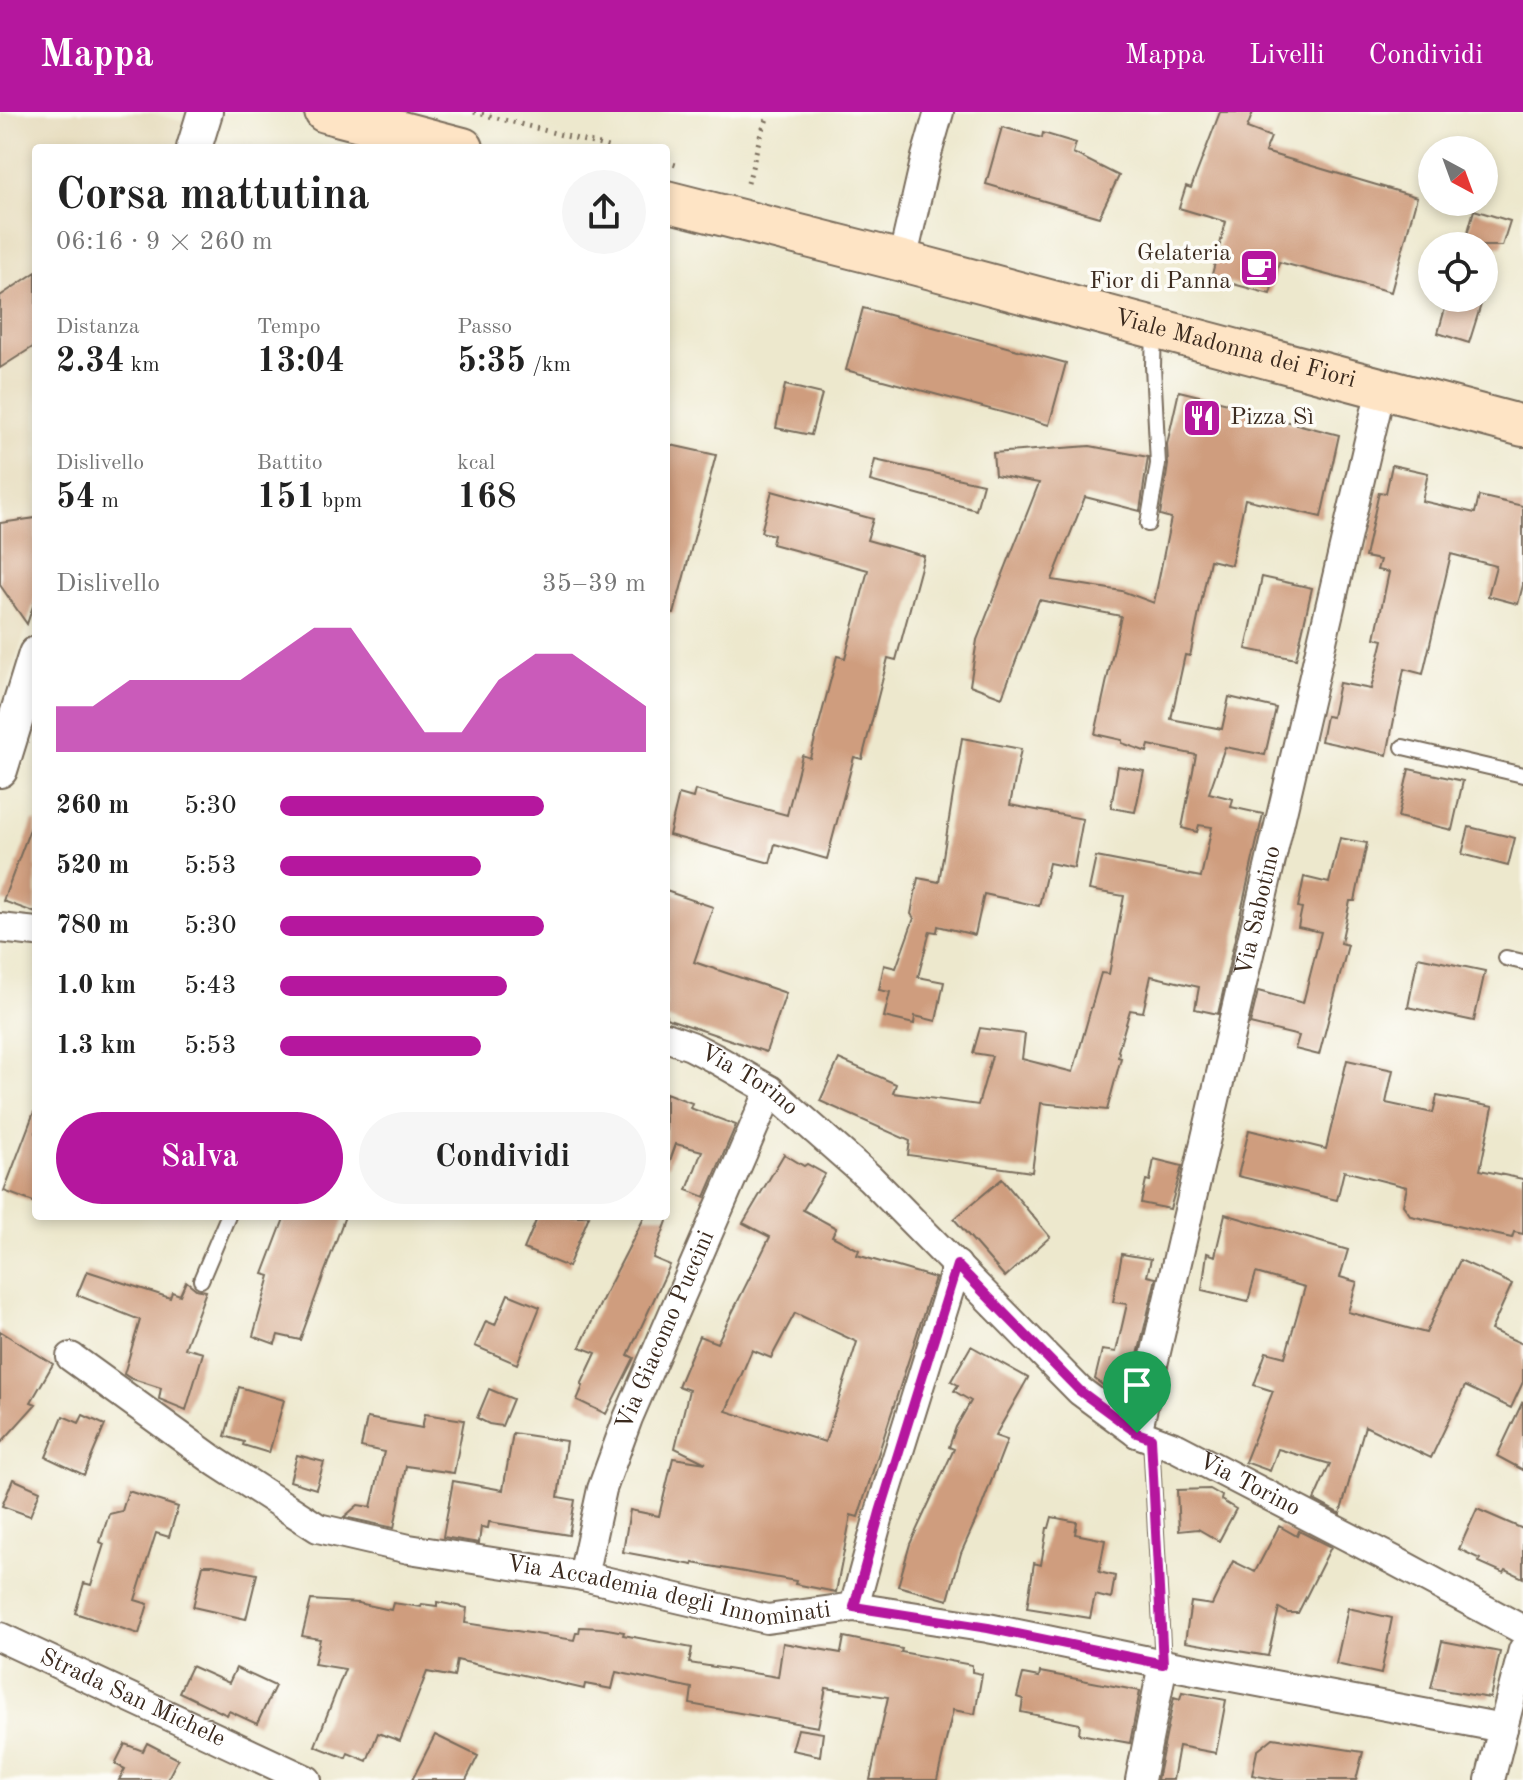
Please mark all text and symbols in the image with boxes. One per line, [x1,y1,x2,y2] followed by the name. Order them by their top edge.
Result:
[40,37,154,75] text: Mappa
[1125,42,1205,70] text: Mappa
[1249,42,1324,70] text: Livelli
[1368,42,1483,70] text: Condividi
[1418,136,1498,216] north arrow
[1418,136,1498,312] map controls
[562,170,646,254] button: share
[56,174,370,218] text: Corsa mattutina
[56,229,273,255] text: 06:16 · 9 × 260 m
[1418,232,1498,312] button: locate
[1089,242,1231,294] place label: Gelateria Fior di Panna
[1238,247,1280,289] cafe icon: Gelateria Fior di Panna
[1112,306,1358,393] street label: Viale Madonna dei Fiori
[56,316,140,338] text: Distanza
[257,316,321,338] text: Tempo
[457,316,512,338] text: Passo
[56,345,125,379] text: 2.34
[257,345,345,379] text: 13:04
[457,345,526,379] text: 5:35
[125,354,160,376] text: km
[526,354,571,376] text: /km
[1181,397,1223,439] restaurant icon: Pizza Sì
[1230,406,1314,430] place label: Pizza Sì
[56,452,144,474] text: Dislivello
[257,452,323,474] text: Battito
[457,452,495,474] text: kcal
[56,481,95,515] text: 54
[257,481,316,515] text: 151
[457,481,517,515] text: 168
[95,490,119,512] text: m
[316,490,362,512] text: bpm
[56,571,160,597] text: Dislivello
[542,571,646,597] text: 35–39 m
[56,793,129,819] text: 260 m
[184,793,237,819] text: 5:30
[1232,843,1286,979] street label: Via Sabotino
[56,853,129,879] text: 520 m
[184,853,237,879] text: 5:53
[56,913,129,939] text: 780 m
[184,913,237,939] text: 5:30
[56,973,136,999] text: 1.0 km
[184,973,237,999] text: 5:43
[56,1033,136,1059] text: 1.3 km
[184,1033,237,1059] text: 5:53
[696,1041,802,1121] street label: Via Torino
[56,1112,343,1204] button: Salva
[359,1112,646,1204] button: Condividi
[613,1227,719,1433] street label: Via Giacomo Puccini
[1103,1351,1171,1433] pin
[1115,1363,1159,1407] icon: arrive
[1194,1449,1304,1522] street label: Via Torino
[505,1552,832,1631] street label: Via Accademia degli Innominati
[36,1645,229,1752] street label: Strada San Michele

